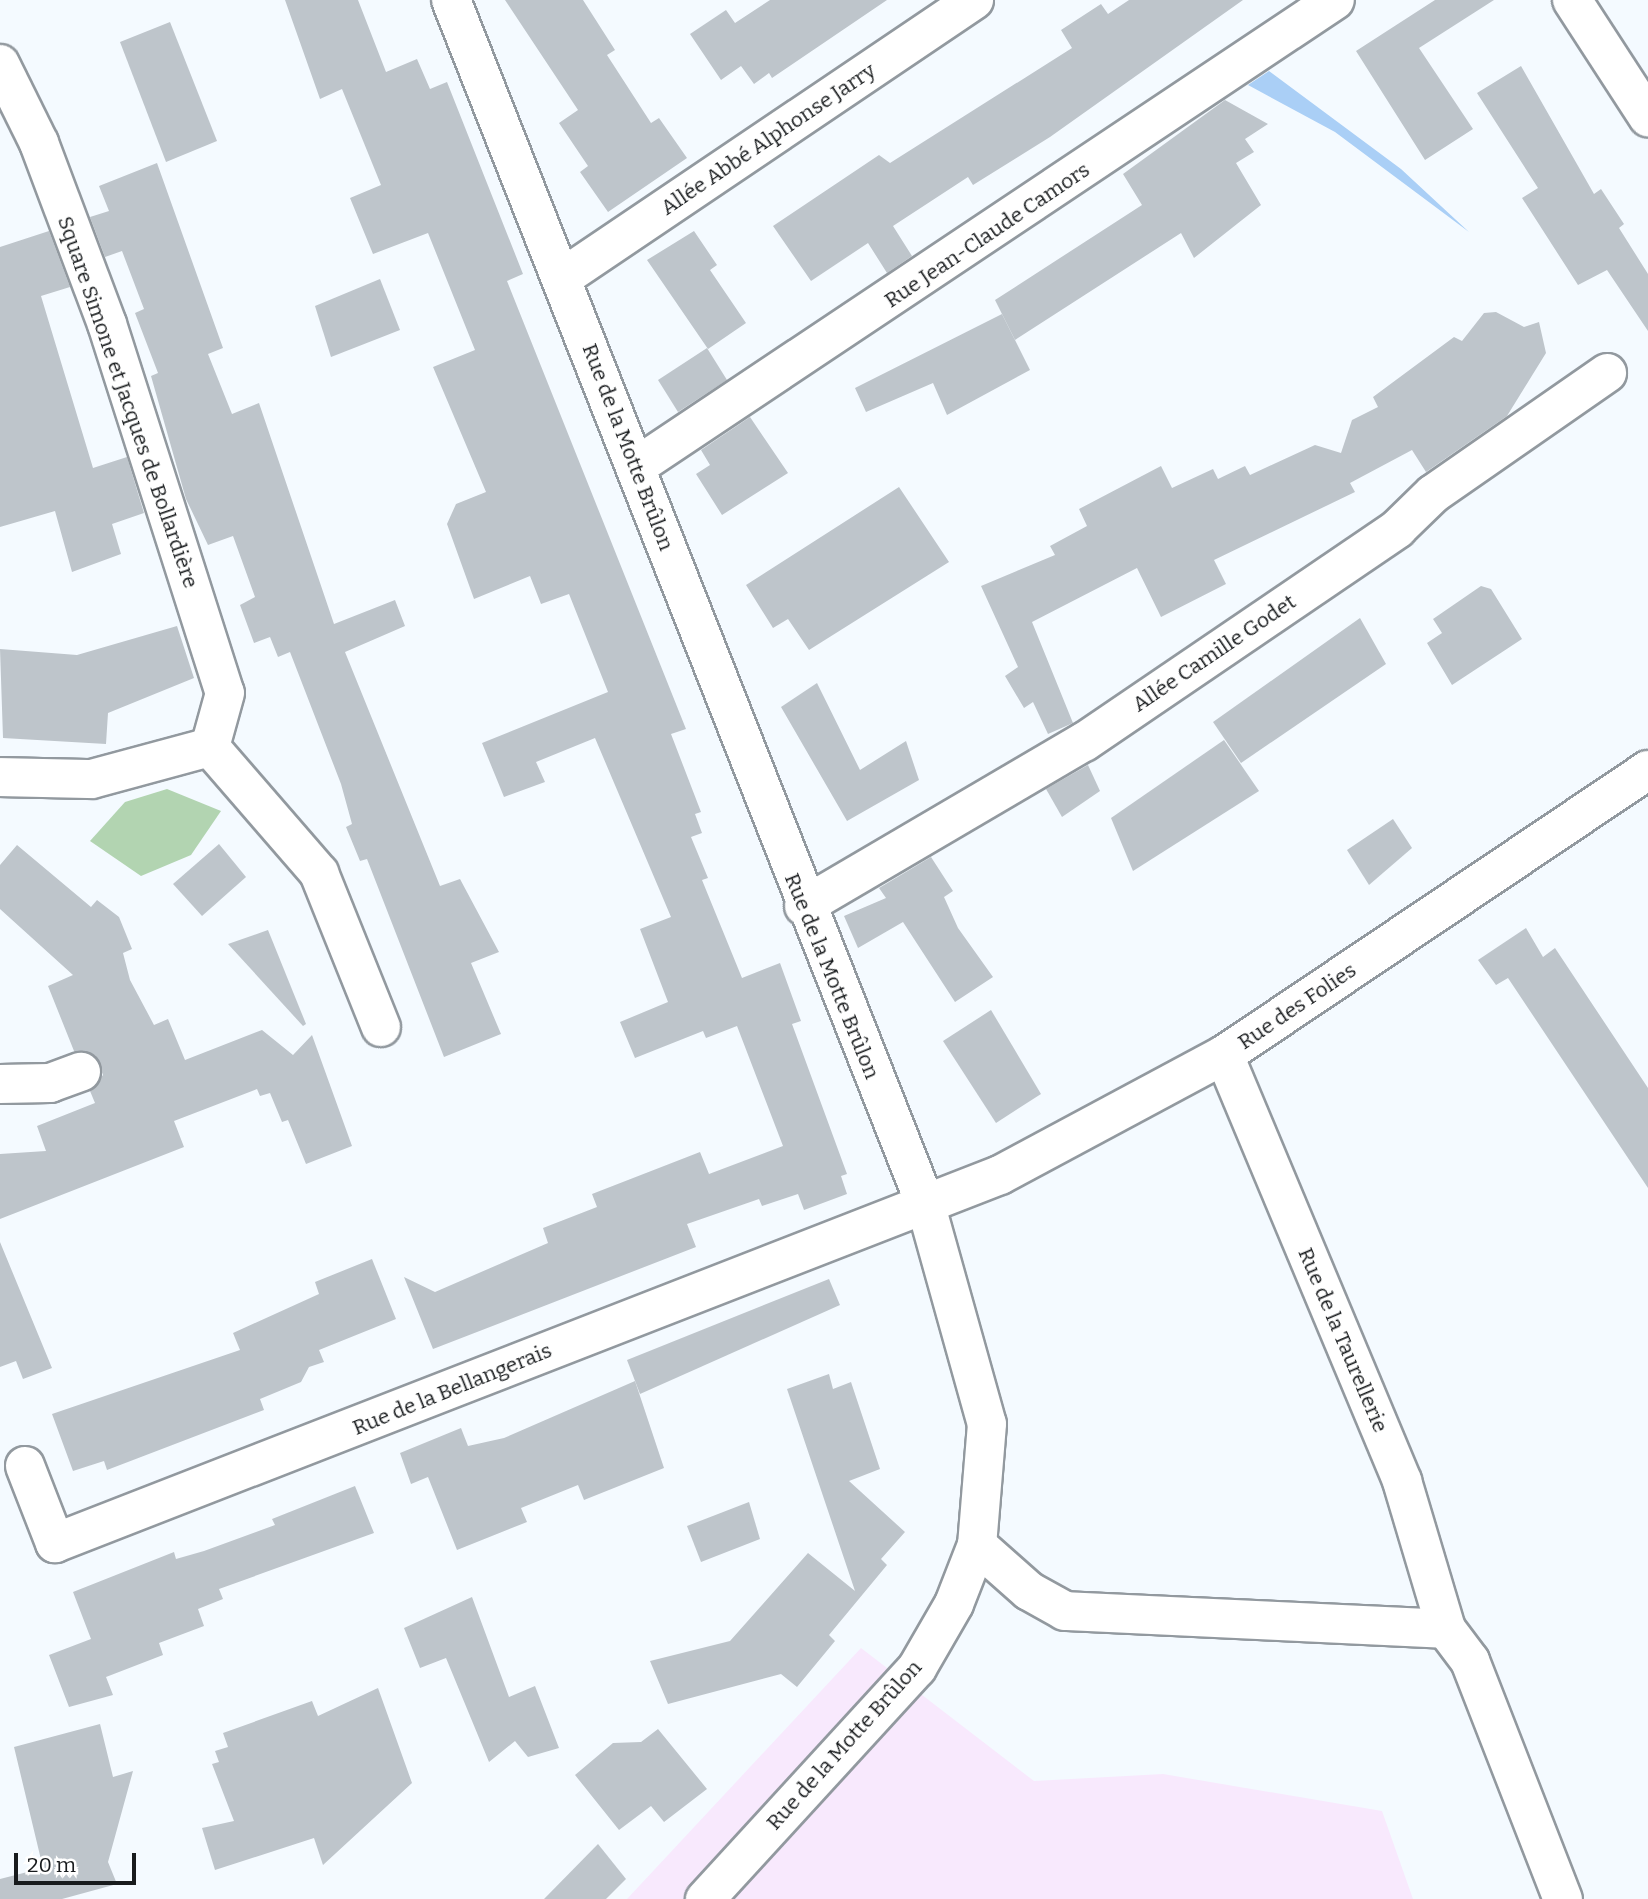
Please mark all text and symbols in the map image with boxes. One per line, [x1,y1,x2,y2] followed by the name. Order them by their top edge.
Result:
[656,58,880,220] street label: Allée Abbé Alphonse Jarry
[880,157,1094,313] street label: Rue Jean-Claude Camors
[52,213,204,591] street label: Square Simone et Jacques de Bollardière
[577,340,679,554] street label: Rue de la Motte Brûlon
[1128,589,1300,717] street label: Allée Camille Godet
[779,869,885,1083] street label: Rue de la Motte Brûlon
[1233,957,1361,1055] street label: Rue des Folies
[1293,1244,1393,1436] street label: Rue de la Taurellerie
[349,1338,555,1440] street label: Rue de la Bellangerais
[761,1655,927,1835] street label: Rue de la Motte Brûlon
[18,1840,140,1884] scale bar
[27,1852,76,1878] text: 20 m

